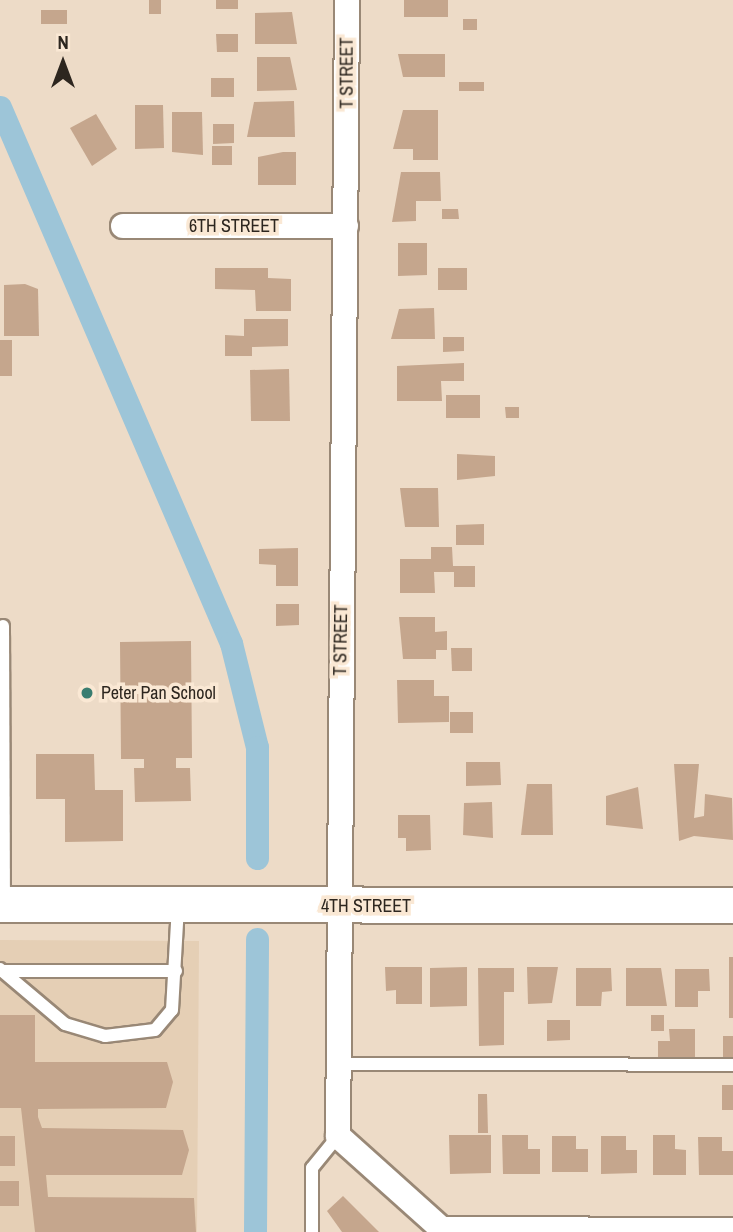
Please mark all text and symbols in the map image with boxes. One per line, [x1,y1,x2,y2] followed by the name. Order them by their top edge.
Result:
[28,28,98,98] north arrow
[57,29,69,55] text: N
[336,37,358,109] street label: T STREET
[189,215,279,237] street label: 6TH STREET
[330,604,352,676] street label: T STREET
[101,682,216,704] place label: Peter Pan School
[79,685,95,701] marker: Peter Pan School
[321,895,411,917] street label: 4TH STREET

